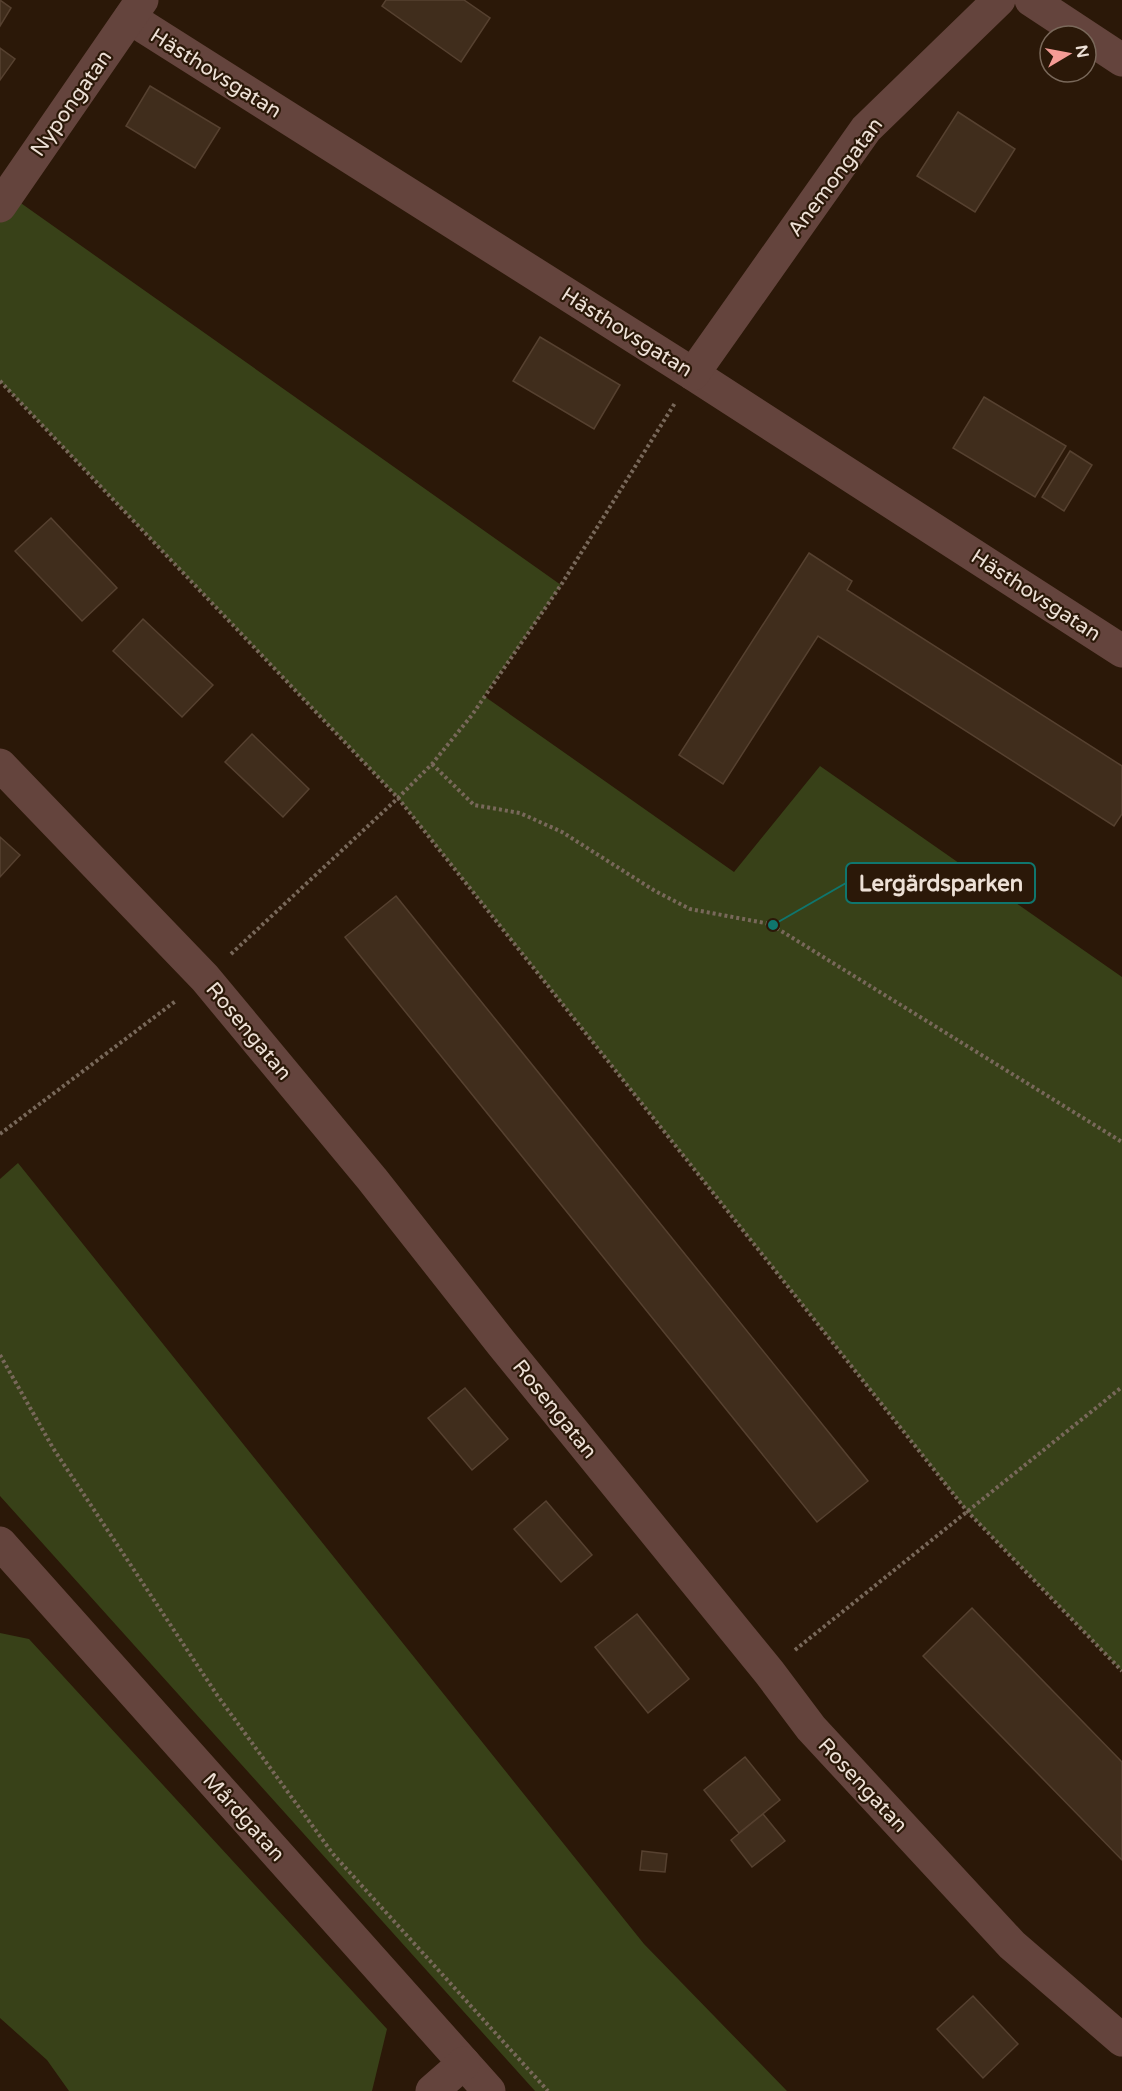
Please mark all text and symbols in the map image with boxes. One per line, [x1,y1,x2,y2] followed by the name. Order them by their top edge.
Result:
[146,23,286,124] street label: Hästhovsgatan
[1038,24,1098,84] north arrow
[1071,44,1093,60] text: N
[26,45,117,161] street label: Nypongatan
[783,113,888,242] street label: Anemongatan
[557,282,697,383] street label: Hästhovsgatan
[966,544,1105,647] street label: Hästhovsgatan
[846,863,1035,903] callout: Lergärdsparken
[859,871,1023,897] text: Lergärdsparken
[201,977,297,1085] street label: Rosengatan
[507,1355,602,1464] street label: Rosengatan
[813,1733,913,1838] street label: Rosengatan
[197,1768,290,1867] street label: Mårdgatan

